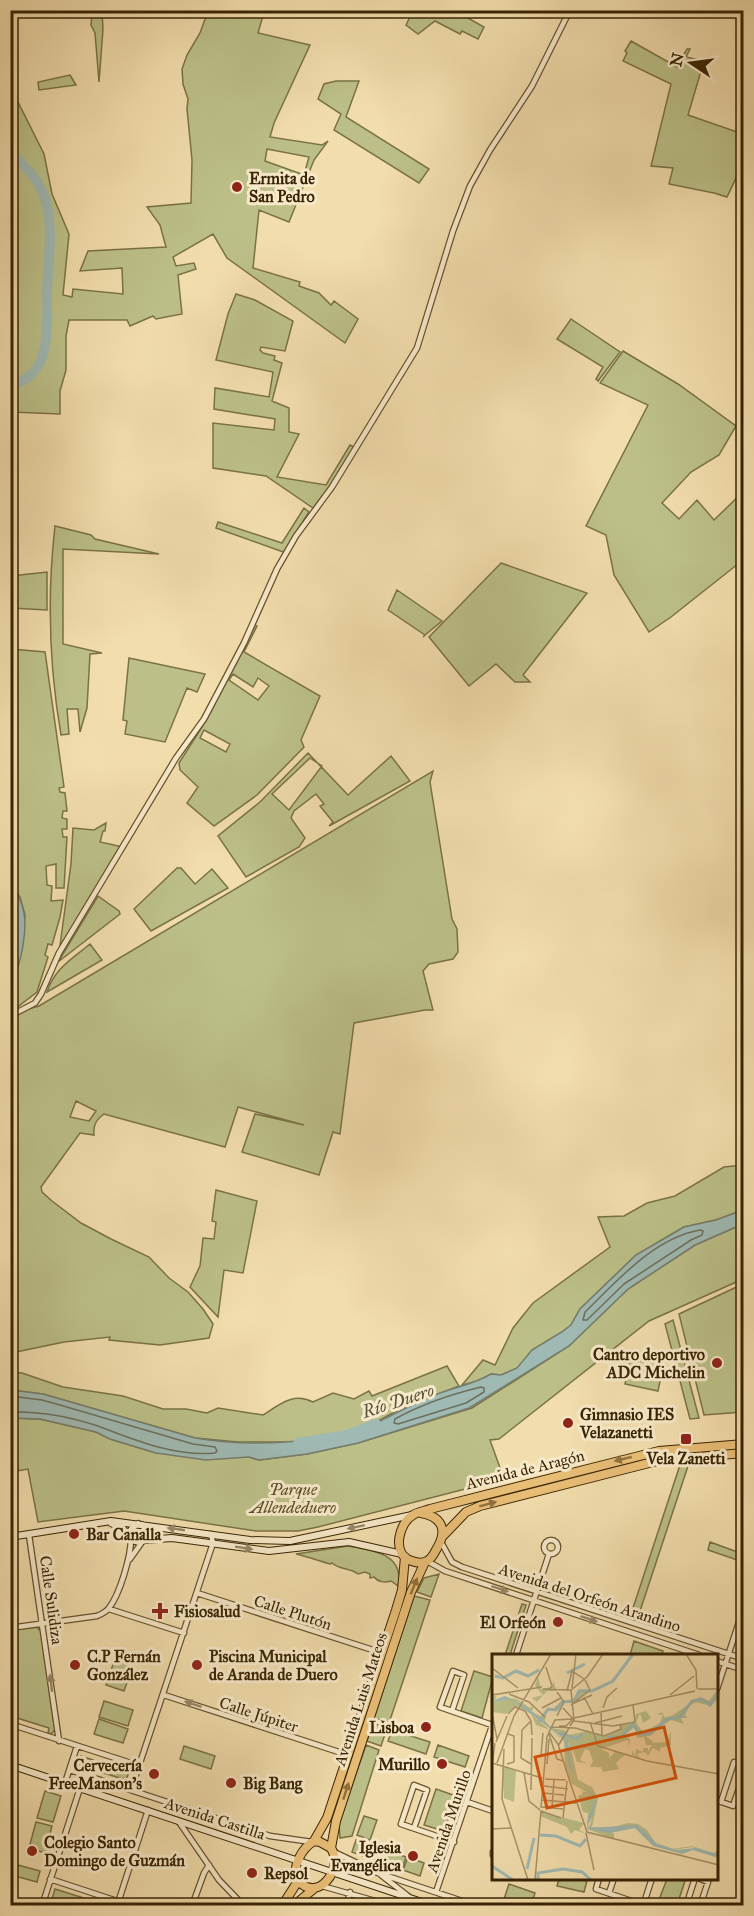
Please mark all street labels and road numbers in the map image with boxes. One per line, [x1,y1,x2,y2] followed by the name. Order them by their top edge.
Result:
[463,1445,587,1495] street label: Avenida de Aragón
[36,1555,67,1646] street label: Calle Sulidiza
[496,1559,683,1636] street label: Avenida del Orfeón Arandino
[251,1591,335,1634] street label: Calle Plutón
[330,1630,391,1769] street label: Avenida Luis Mateos
[217,1693,301,1737] street label: Calle Júpiter
[422,1767,475,1876] street label: Avenida Murillo
[161,1793,268,1844] street label: Avenida Castilla

